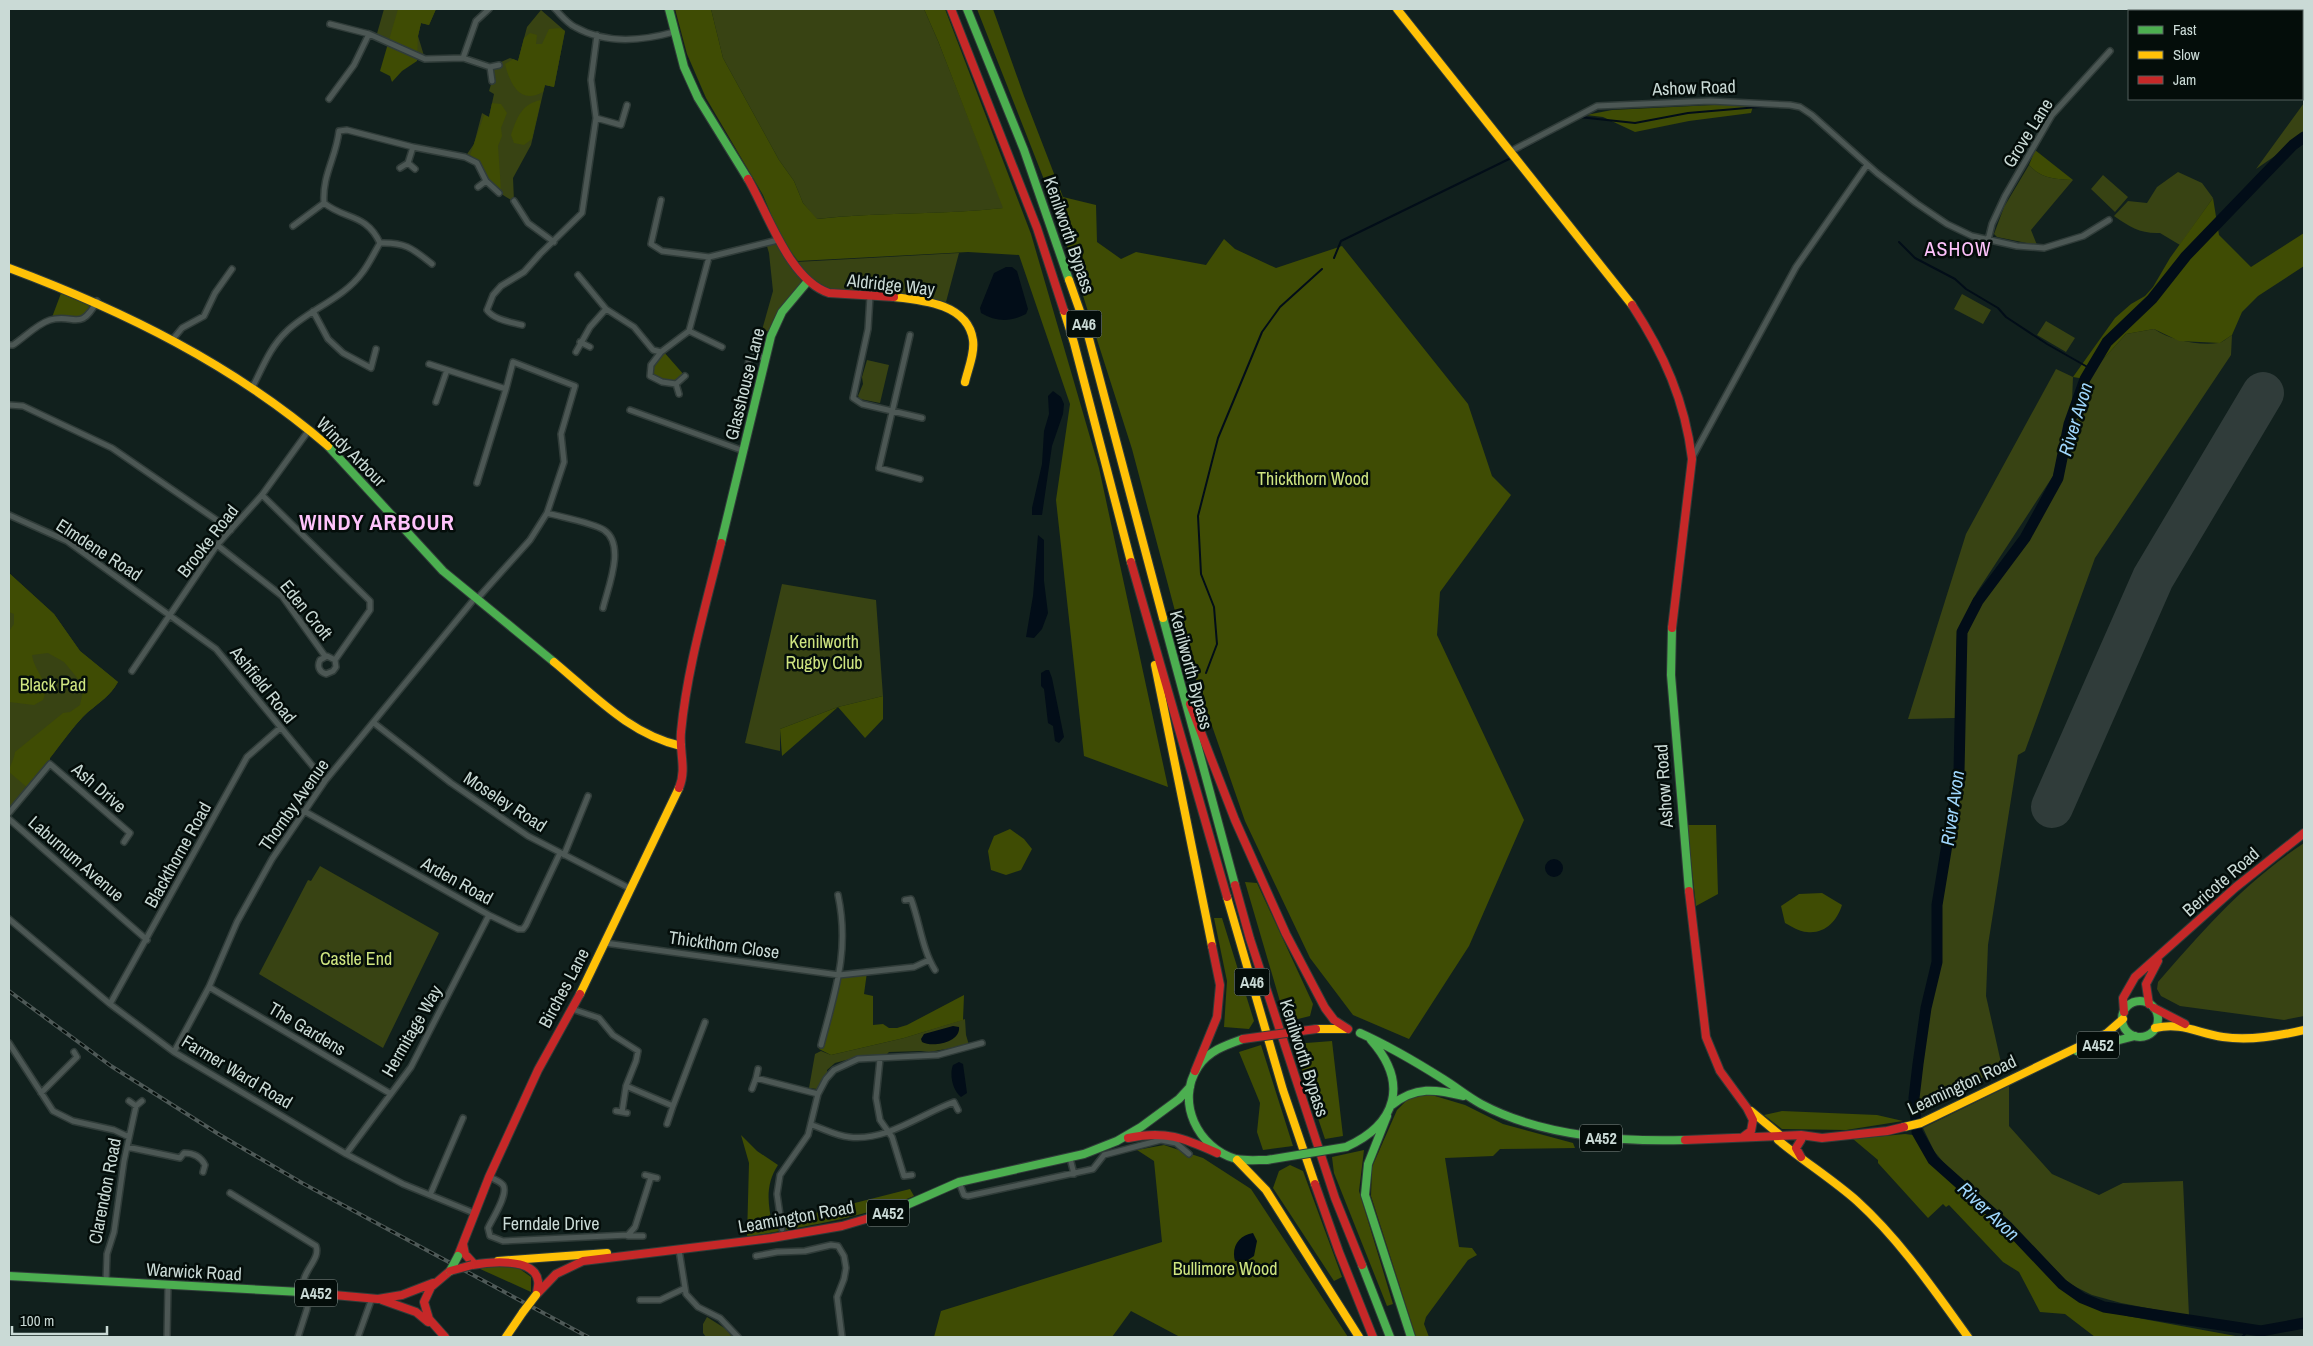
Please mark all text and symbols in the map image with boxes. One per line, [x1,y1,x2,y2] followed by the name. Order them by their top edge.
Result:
[2128,10,2303,100] legend
[2173,19,2197,40] text: Fast
[2173,44,2200,65] text: Slow
[2173,69,2196,90] text: Jam
[1651,74,1736,101] street label: Ashow Road
[1997,93,2059,172] street label: Grove Lane
[1038,173,1101,297] street label: Kenilworth Bypass
[1924,235,1991,262] district label: ASHOW
[845,267,937,302] street label: Aldridge Way
[1066,310,1102,338] road number: A46
[718,325,771,443] street label: Glasshouse Lane
[2052,379,2098,459] water label: River Avon
[311,411,392,492] street label: Windy Arbour
[1257,466,1369,491] park label: Thickthorn Wood
[171,499,244,582] street label: Brooke Road
[299,507,455,537] district label: WINDY ARBOUR
[52,513,147,587] street label: Elmdene Road
[274,574,338,645] street label: Eden Croft
[1164,608,1219,732] street label: Kenilworth Bypass
[785,629,863,675] park label: Kenilworth Rugby Club
[224,640,302,729] street label: Ashfield Road
[20,672,86,697] park label: Black Pad
[1648,743,1679,830] street label: Ashow Road
[253,754,335,856] street label: Thornby Avenue
[66,756,132,818] street label: Ash Drive
[459,765,552,838] street label: Moseley Road
[1934,769,1970,847] water label: River Avon
[138,797,217,912] street label: Blackthorne Road
[23,810,130,907] street label: Laburnum Avenue
[2177,841,2264,922] street label: Bericote Road
[416,850,498,911] street label: Arden Road
[667,924,781,965] street label: Thickthorn Close
[532,943,595,1032] street label: Birches Lane
[320,946,392,971] park label: Castle End
[1234,969,1270,996] road number: A46
[375,980,448,1081] street label: Hermitage Way
[264,996,351,1061] street label: The Gardens
[1274,996,1335,1120] street label: Kenilworth Bypass
[177,1029,297,1114] street label: Farmer Ward Road
[2077,1032,2119,1058] road number: A452
[1903,1048,2020,1121] street label: Leamington Road
[1580,1124,1622,1152] road number: A452
[82,1136,127,1246] street label: Clarendon Road
[1952,1176,2026,1246] water label: River Avon
[736,1194,856,1239] street label: Leamington Road
[867,1200,909,1226] road number: A452
[503,1211,599,1236] street label: Ferndale Drive
[1173,1256,1277,1281] park label: Bullimore Wood
[146,1257,242,1286] street label: Warwick Road
[295,1280,337,1306] road number: A452
[12,1304,108,1336] scale bar
[20,1310,54,1331] text: 100 m

